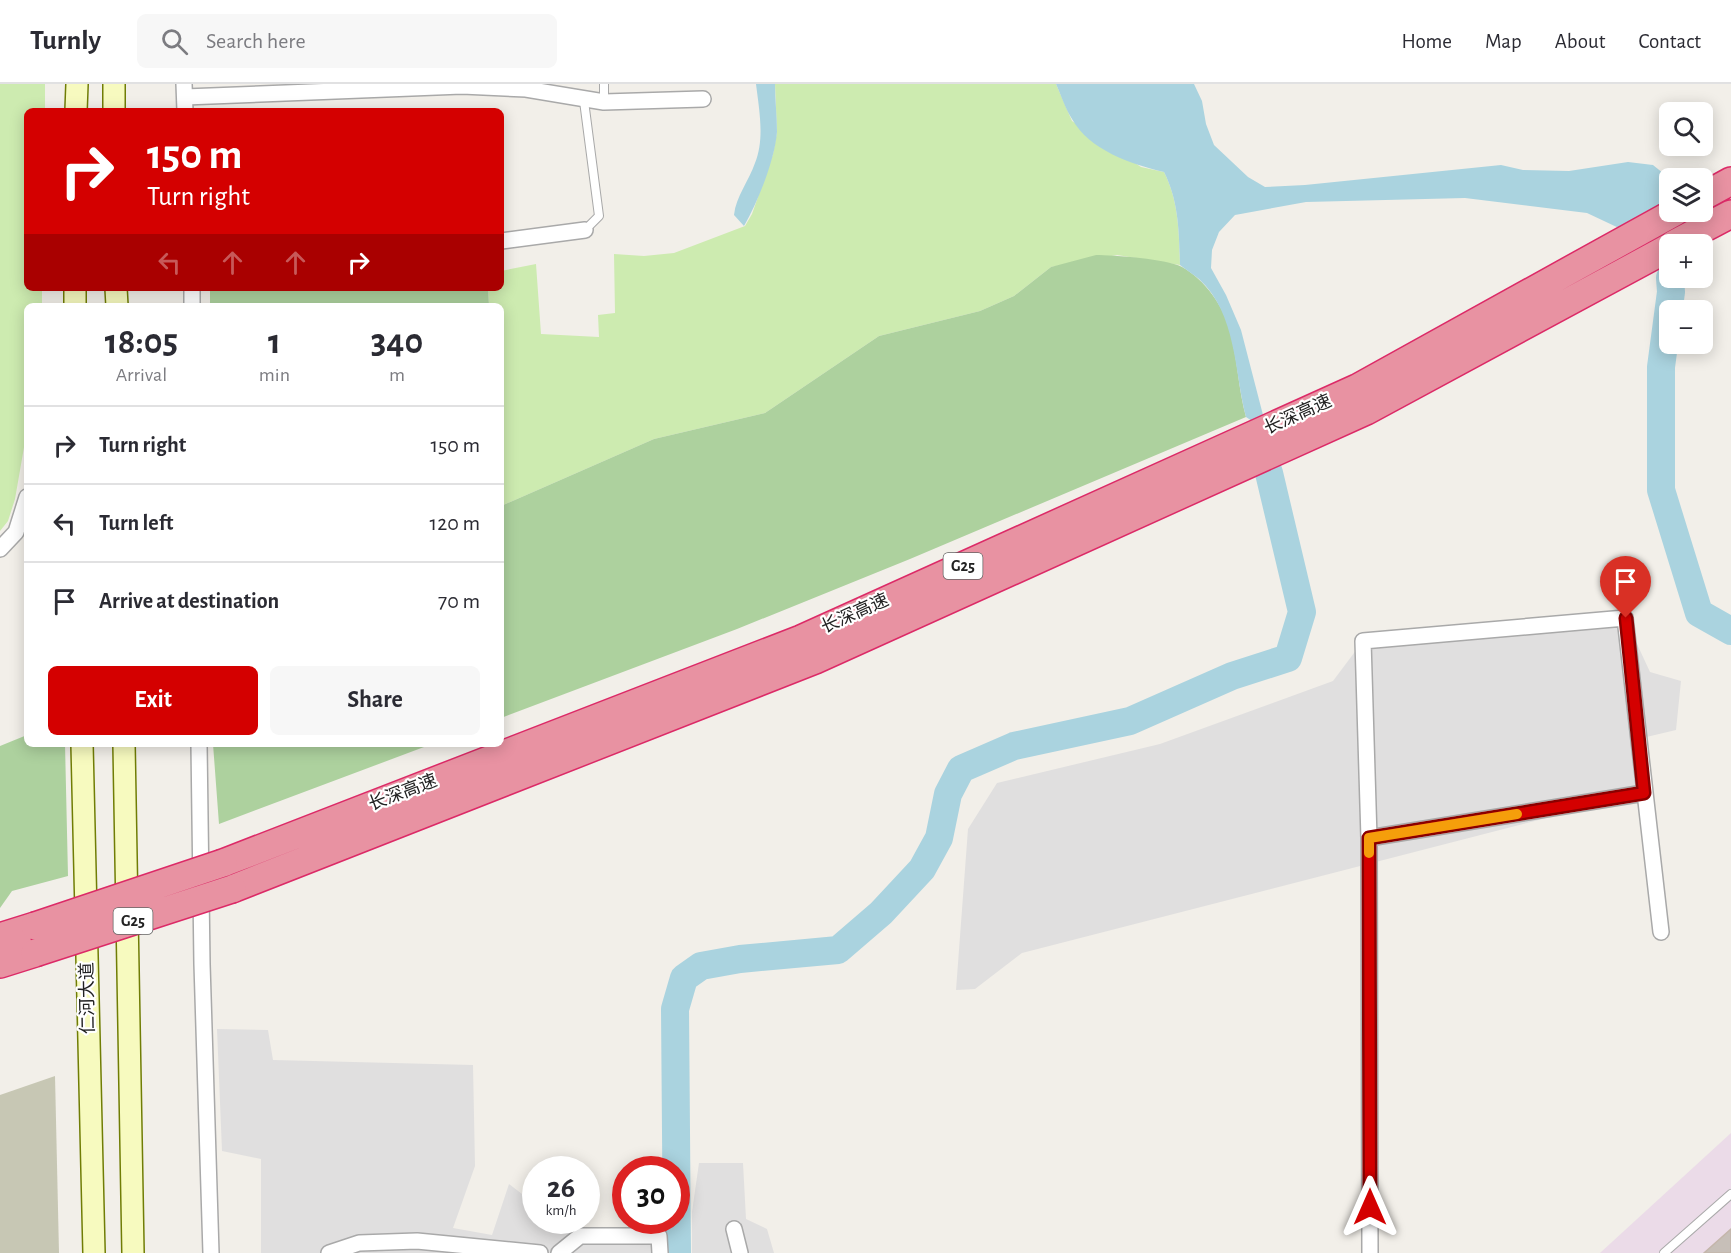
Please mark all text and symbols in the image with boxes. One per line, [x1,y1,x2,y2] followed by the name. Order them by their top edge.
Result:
[137,14,557,68] search box
[158,25,191,58] icon: search
[30,27,101,55] text: Turnly
[206,30,306,52] text: Search here
[1401,31,1452,52] text: Home
[1485,31,1522,52] text: Map
[1555,31,1605,52] text: About
[1638,31,1701,52] text: Contact
[1659,102,1713,354] map controls
[1659,102,1713,156] button: search
[48,132,126,210] icon: right
[147,134,242,176] text: 150 m
[1659,168,1713,222] button: layers
[147,183,250,210] text: Turn right
[1659,234,1713,288] button: +
[153,246,186,279] icon: left
[216,246,249,279] icon: ahead
[279,246,312,279] icon: ahead
[342,246,375,279] icon: right
[1659,300,1713,354] button: −
[105,324,178,360] text: 18:05
[268,324,281,360] text: 1
[371,324,423,360] text: 340
[116,365,167,385] text: Arrival
[259,365,290,385] text: min
[389,365,405,385] text: m
[1261,390,1335,438] street label: 长深高速
[48,429,81,462] icon: right
[99,434,186,456] text: Turn right
[430,434,480,456] text: 150 m
[48,507,81,540] icon: left
[99,512,173,534] text: Turn left
[430,512,480,534] text: 120 m
[944,553,982,579] road number: G25
[1600,556,1651,618] pin
[1609,565,1642,598] icon: arrive
[48,585,81,618] icon: arrive
[818,589,892,637] street label: 长深高速
[99,590,279,612] text: Arrive at destination
[438,590,480,612] text: 70 m
[48,666,258,735] button: Exit
[270,666,480,735] button: Share
[365,770,440,814] street label: 长深高速
[114,908,152,934] road number: G25
[76,962,98,1034] street label: 仁河大道
[612,1156,690,1234] speed limit sign: 30
[547,1173,575,1203] text: 26
[1338,1175,1402,1239] position arrow
[546,1203,576,1218] text: km/h

